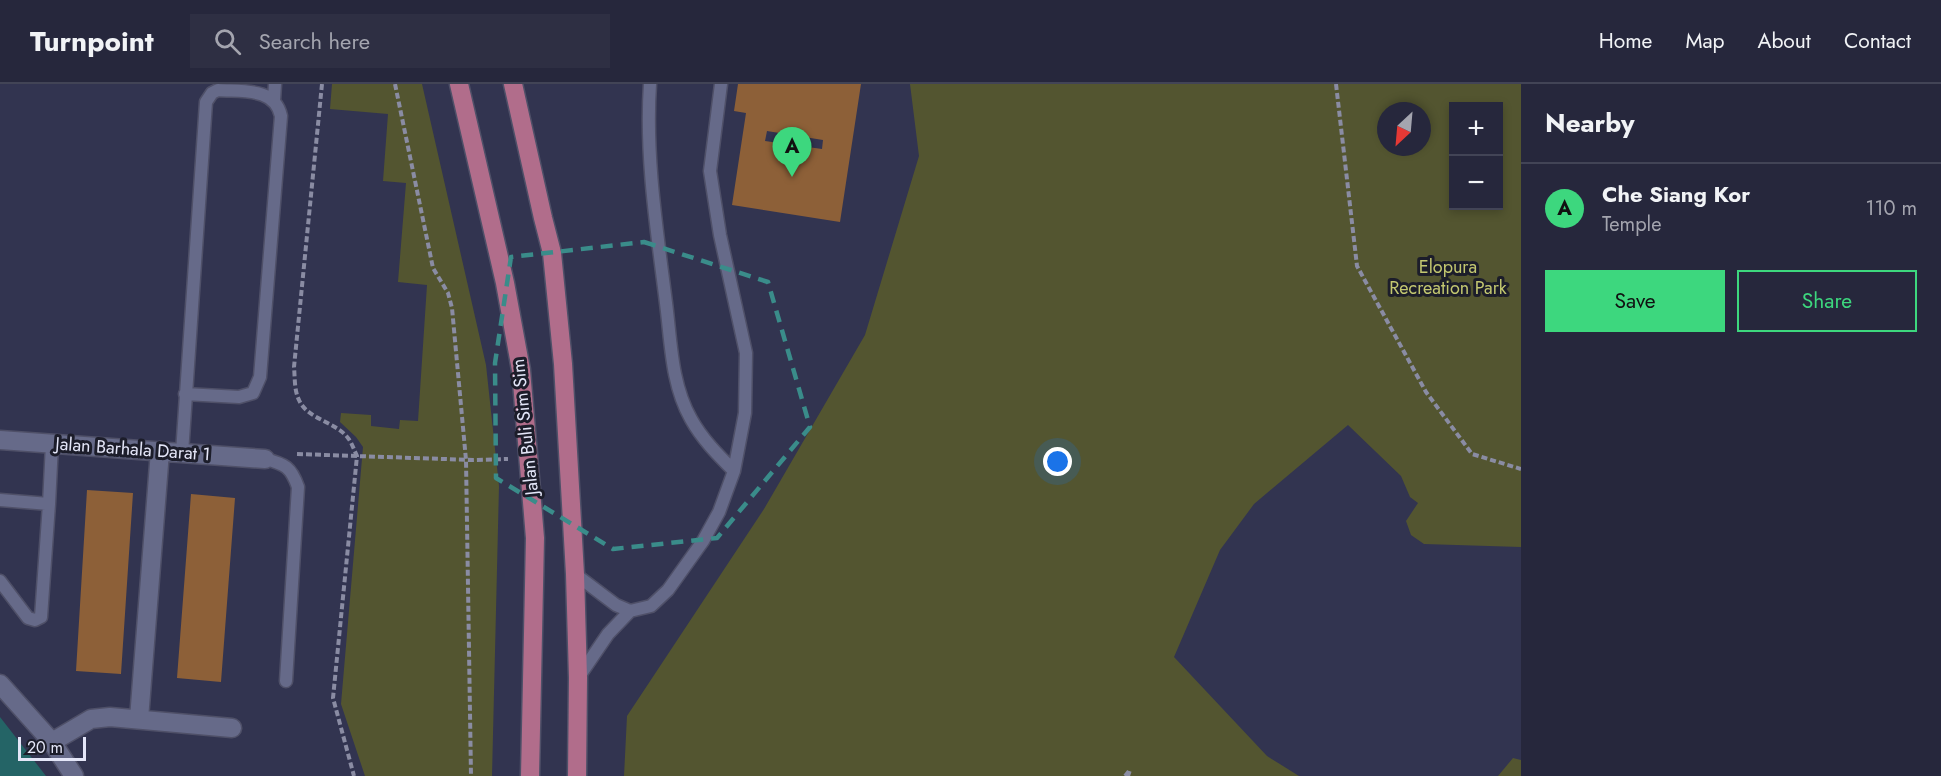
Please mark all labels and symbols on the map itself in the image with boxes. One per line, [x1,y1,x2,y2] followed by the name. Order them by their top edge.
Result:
[1377,102,1431,156] north arrow
[772,128,812,177] pin: A
[1389,254,1507,301] park label: Elopura Recreation Park
[505,358,545,498] street label: Jalan Buli Sim Sim
[53,430,211,467] street label: Jalan Barhala Darat 1
[1043,447,1072,476] your location
[18,734,86,762] scale bar

